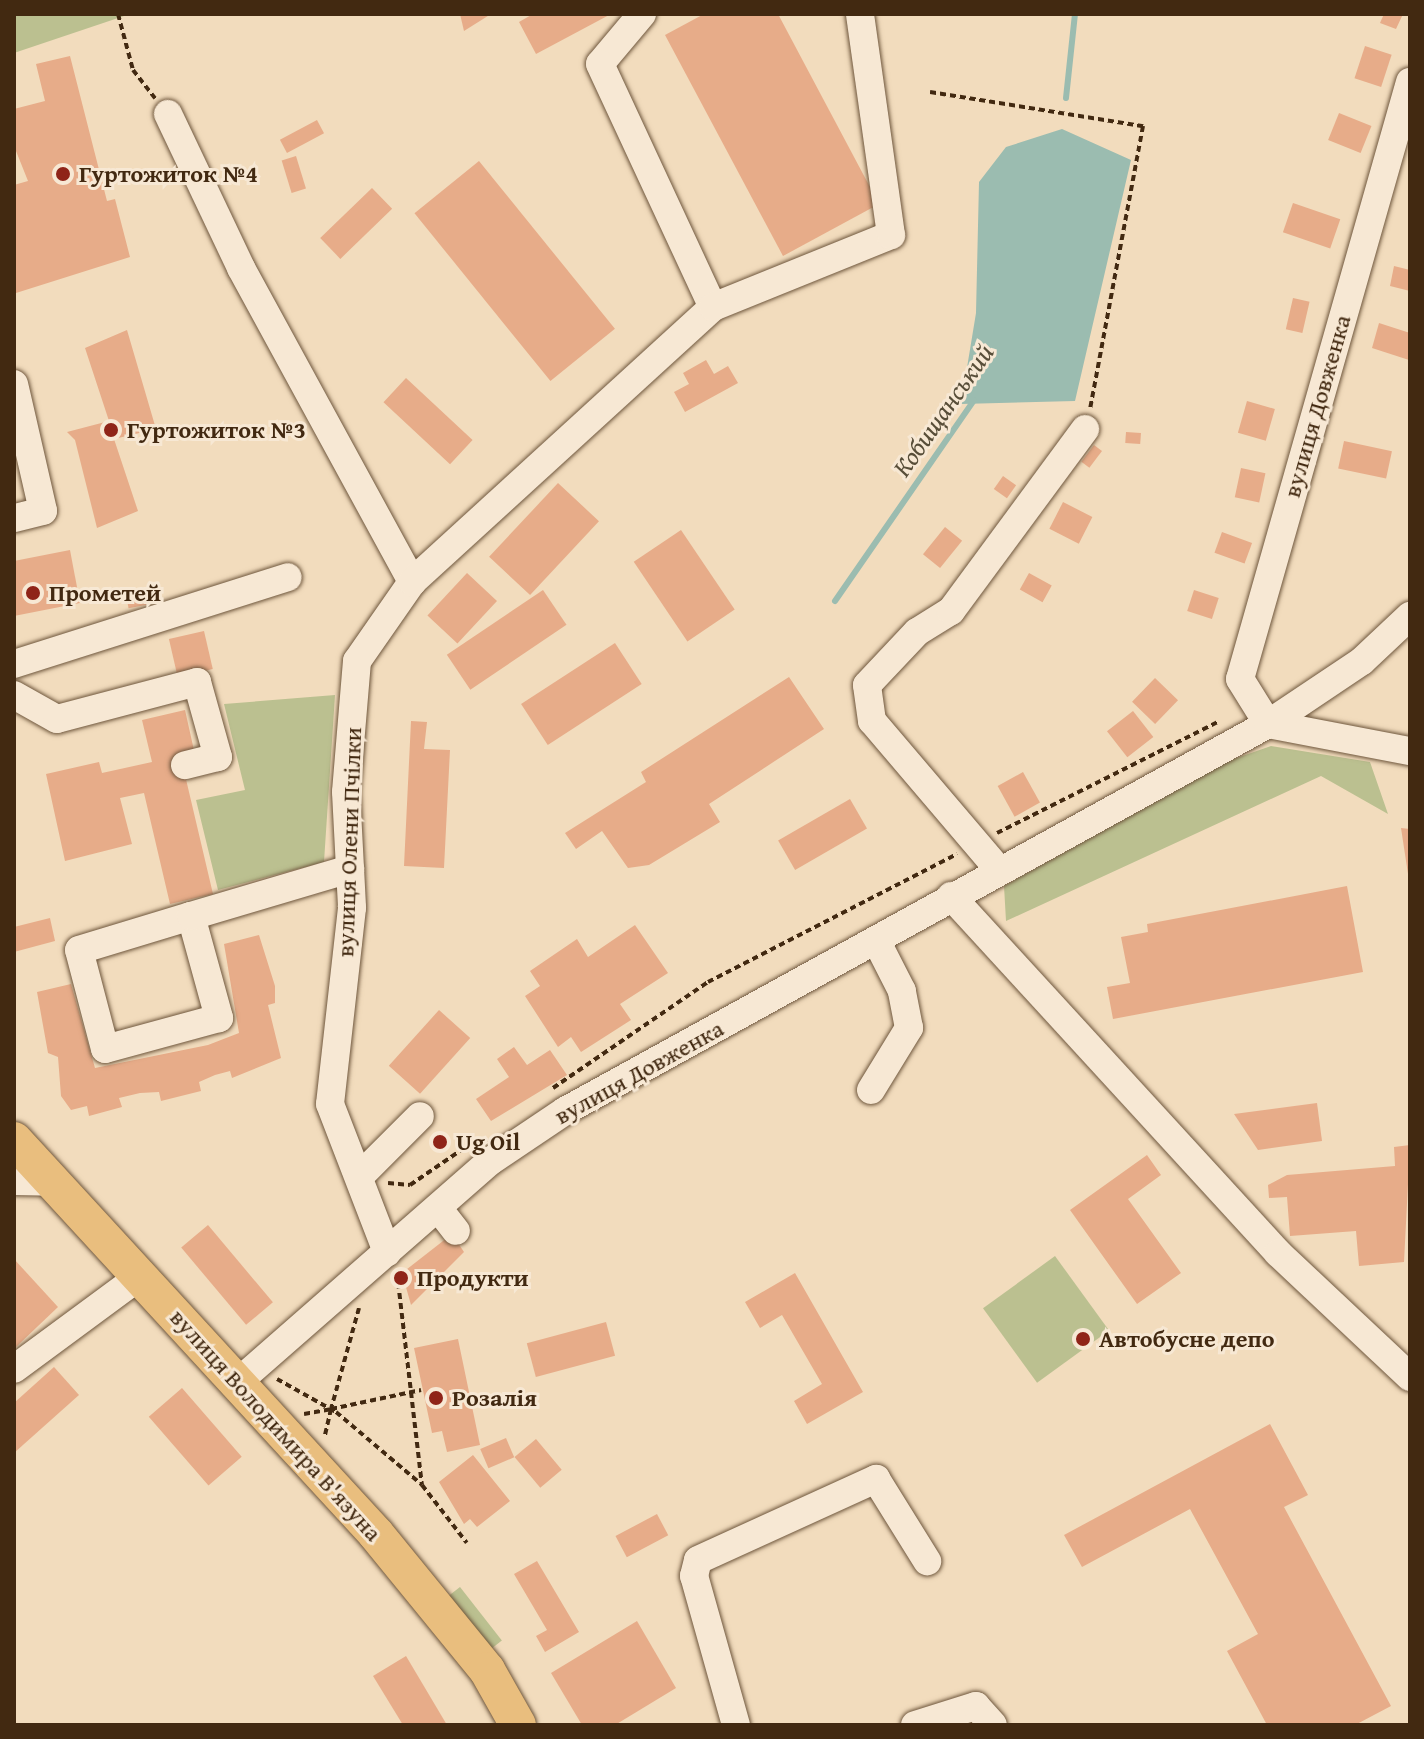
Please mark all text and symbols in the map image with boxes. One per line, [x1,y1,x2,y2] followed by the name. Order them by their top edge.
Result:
[79,160,258,188] place label: Гуртожиток №4
[54,165,72,183] marker: Гуртожиток №4
[1277,311,1357,501] street label: вулиця Довженка
[886,338,1000,482] water label: Кобищанський
[127,416,306,444] place label: Гуртожиток №3
[102,421,120,439] marker: Гуртожиток №3
[49,579,161,607] place label: Прометей
[24,584,42,602] marker: Прометей
[331,727,367,957] street label: вулиця Олени Пчілки
[550,1014,728,1130] street label: вулиця Довженка
[456,1128,520,1156] place label: Ug Oil
[431,1133,449,1151] marker: Ug Oil
[417,1264,529,1292] place label: Продукти
[392,1269,410,1287] marker: Продукти
[164,1303,388,1547] street label: вулиця Володимира В'язуна
[1099,1325,1275,1353] place label: Автобусне депо
[1074,1330,1092,1348] marker: Автобусне депо
[452,1384,537,1412] place label: Розалія
[427,1389,445,1407] marker: Розалія

